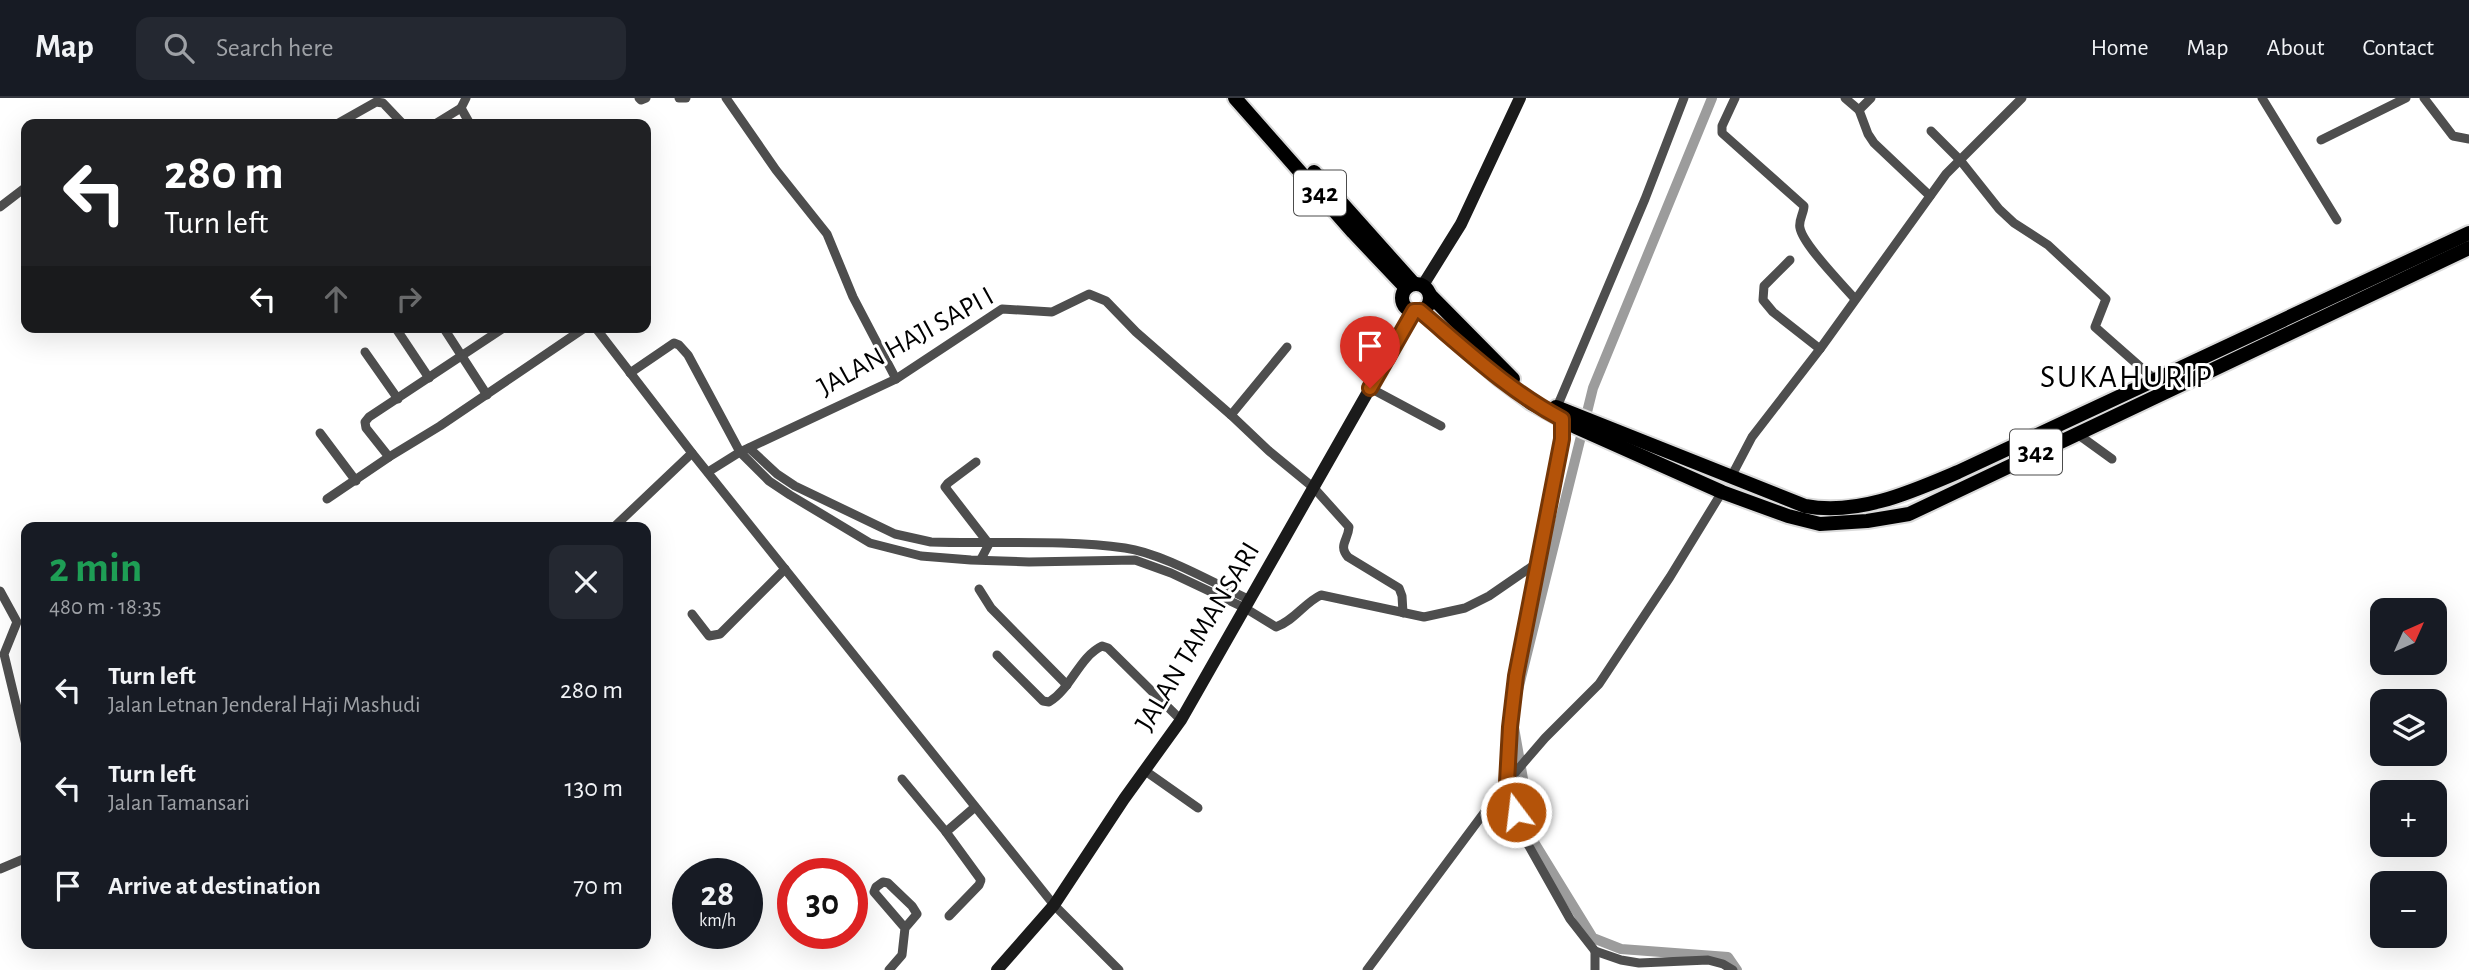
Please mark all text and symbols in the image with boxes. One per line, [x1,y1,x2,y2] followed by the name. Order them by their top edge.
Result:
[136,17,626,80] search box
[160,29,198,67] icon: search
[35,31,94,64] text: Map
[216,35,334,61] text: Search here
[2091,36,2149,60] text: Home
[2187,36,2229,60] text: Map
[2267,36,2324,60] text: About
[2362,36,2434,60] text: Contact
[49,147,140,238] icon: left
[164,149,284,198] text: 280 m
[1294,170,1346,216] road number: 342
[164,207,268,239] text: Turn left
[244,280,282,318] icon: left
[317,280,355,318] icon: ahead
[390,280,428,318] icon: right
[813,282,999,402] street label: JALAN HAJI SAPI I
[1340,316,1400,388] pin
[1351,327,1389,365] icon: arrive
[2040,361,2214,393] district label: SUKAHURIP
[2010,430,2062,474] road number: 342
[1131,538,1265,736] street label: JALAN TAMANSARI
[549,545,623,619] button: close
[49,547,142,589] text: 2 min
[49,596,161,619] text: 480 m · 18:35
[2370,598,2446,676] north arrow
[2370,598,2447,948] map controls
[108,663,196,689] text: Turn left
[49,671,87,709] icon: left
[560,677,623,703] text: 280 m
[2370,689,2447,766] button: layers
[108,694,421,717] text: Jalan Letnan Jenderal Haji Mashudi
[108,761,196,787] text: Turn left
[49,769,87,807] icon: left
[565,775,623,801] text: 130 m
[1479,775,1553,849] position arrow
[2370,780,2447,857] button: +
[108,792,250,815] text: Jalan Tamansari
[777,858,868,949] speed limit sign: 30
[49,867,87,905] icon: arrive
[2370,871,2447,948] button: −
[108,873,321,899] text: Arrive at destination
[573,873,623,899] text: 70 m
[701,877,734,912] text: 28
[699,912,736,930] text: km/h

